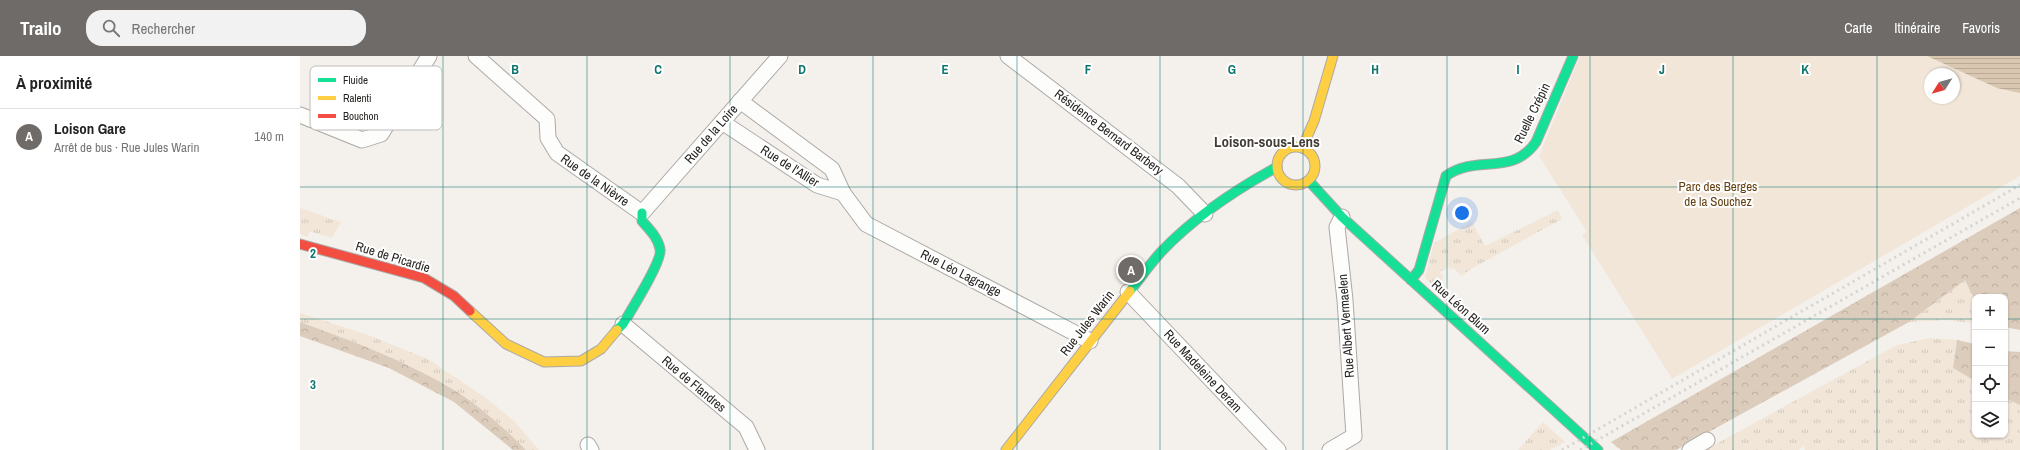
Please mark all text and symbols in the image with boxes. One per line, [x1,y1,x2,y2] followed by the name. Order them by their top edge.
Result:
[86,10,366,46] search box
[20,15,62,41] text: Trailo
[100,17,122,39] icon: search
[132,18,195,39] text: Rechercher
[1844,19,1872,37] text: Carte
[1894,19,1940,37] text: Itinéraire
[1962,19,2000,37] text: Favoris
[511,61,519,78] text: B
[654,61,662,78] text: C
[798,61,806,78] text: D
[941,61,949,78] text: E
[1085,61,1092,78] text: F
[1228,61,1236,78] text: G
[1371,61,1379,78] text: H
[1517,61,1520,78] text: I
[1659,61,1665,78] text: J
[1801,61,1809,78] text: K
[310,66,442,130] legend
[1924,68,1960,104] north arrow
[16,71,92,94] text: À proximité
[343,73,368,87] text: Fluide
[1510,80,1554,146] street label: Ruelle Crépin
[1051,85,1167,179] street label: Résidence Bernard Barbery
[343,91,372,105] text: Ralenti
[681,101,741,167] street label: Rue de la Loire
[343,109,379,123] text: Bouchon
[54,118,126,139] text: Loison Gare
[25,128,33,145] text: A
[254,128,284,145] text: 140 m
[1214,131,1320,152] district label: Loison-sous-Lens
[54,139,199,156] text: Arrêt de bus · Rue Jules Warin
[757,141,823,191] street label: Rue de l'Allier
[557,150,633,210] street label: Rue de la Nièvre
[1679,178,1757,210] park label: Parc des Berges de la Souchez
[1452,203,1472,223] your location
[354,238,432,276] street label: Rue de Picardie
[310,245,316,262] text: 2
[918,245,1004,301] street label: Rue Léo Lagrange
[1118,255,1144,285] pin: A
[1334,274,1358,378] street label: Rue Albert Vermaelen
[1428,276,1494,338] street label: Rue Léon Blum
[1056,287,1118,359] street label: Rue Jules Warin
[1972,294,2008,438] map controls
[1972,294,2008,330] button: +
[1160,326,1246,416] street label: Rue Madeleine Deram
[1972,330,2008,366] button: −
[658,352,730,416] street label: Rue de Flandres
[1972,366,2008,402] button: locate
[310,376,316,393] text: 3
[1972,402,2008,438] button: layers

